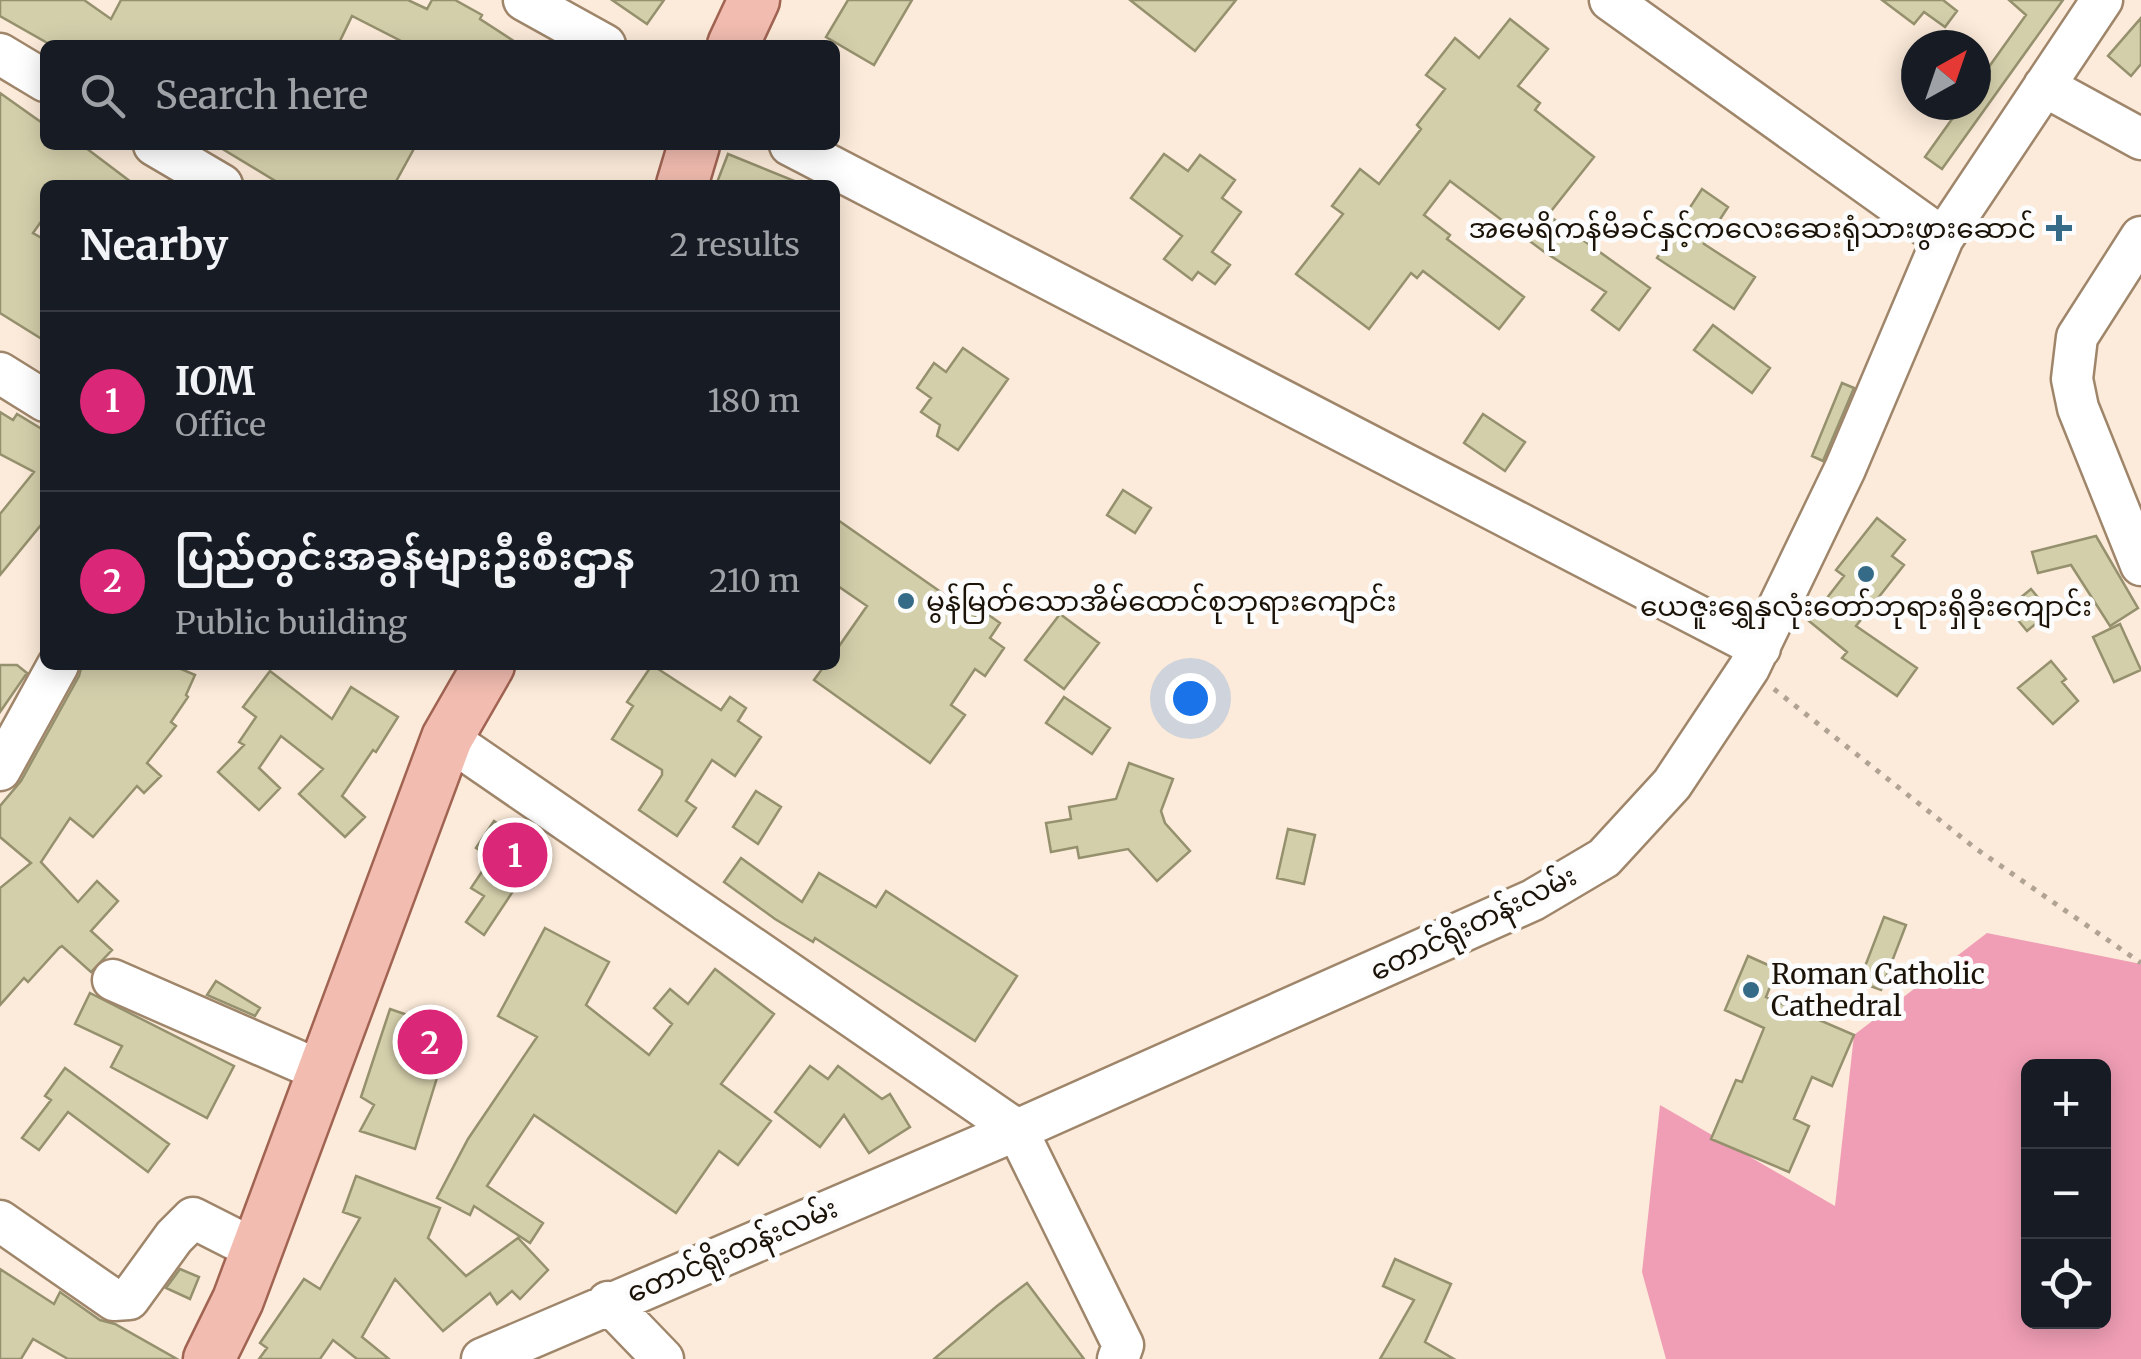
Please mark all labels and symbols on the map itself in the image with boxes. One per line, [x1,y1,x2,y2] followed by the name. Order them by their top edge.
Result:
[1901,30,1991,120] north arrow
[1469,210,2036,251] place label: အမေရိကန်မိခင်နှင့်ကလေးဆေးရုံသားဖွားဆောင်
[2046,215,2072,241] marker: အမေရိကန်မိခင်နှင့်ကလေးဆေးရုံသားဖွားဆောင်
[1855,563,1877,585] marker: ယေဇူးရွှေနှလုံးတော်ဘုရားရှိခိုးကျောင်း
[926,583,1397,624] place label: မွန်မြတ်သောအိမ်ထောင်စုဘုရားကျောင်း
[1640,588,2092,629] place label: ယေဇူးရွှေနှလုံးတော်ဘုရားရှိခိုးကျောင်း
[895,590,917,612] marker: မွန်မြတ်သောအိမ်ထောင်စုဘုရားကျောင်း
[1165,673,1216,724] your location
[482,818,548,892] pin: 1
[1364,857,1585,993] street label: တောင်ရိုးတန်းလမ်း
[1771,956,1985,1024] place label: Roman Catholic Cathedral
[1740,979,1762,1001] marker: Roman Catholic Cathedral
[398,1004,462,1080] pin: 2
[621,1189,845,1315] street label: တောင်ရိုးတန်းလမ်း

